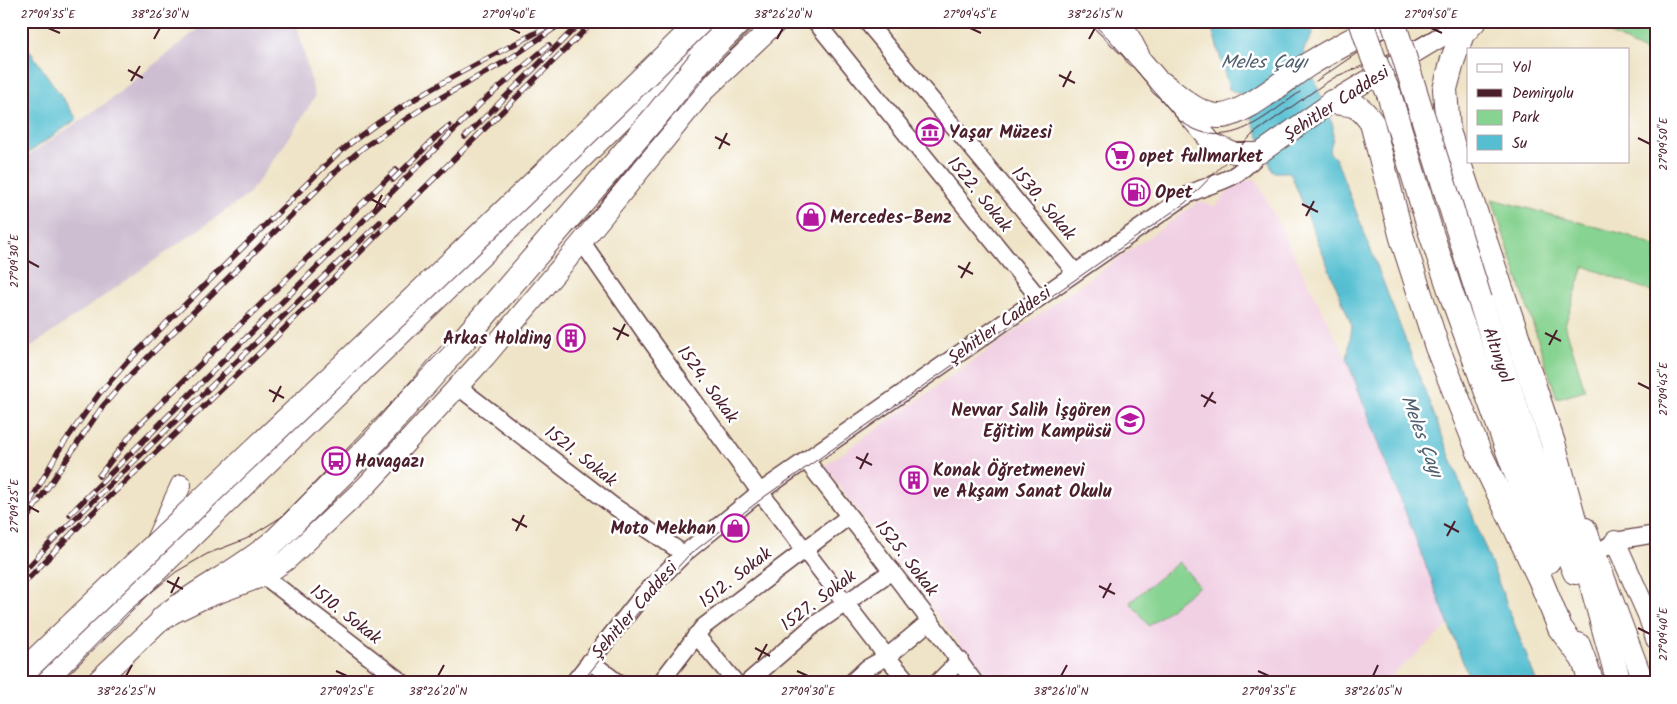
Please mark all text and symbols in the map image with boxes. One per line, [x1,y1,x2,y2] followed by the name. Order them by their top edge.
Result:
[21,5,76,24] text: 27°09'35"E
[131,5,189,24] text: 38°26'30"N
[482,5,537,24] text: 27°09'40"E
[754,5,812,24] text: 38°26'20"N
[943,5,998,24] text: 27°09'45"E
[1067,5,1123,24] text: 38°26'15"N
[1404,5,1459,24] text: 27°09'50"E
[1221,48,1309,78] water label: Meles Çayı
[1467,48,1630,162] legend
[1512,56,1531,80] text: Yol
[1278,59,1396,150] street label: Şehitler Caddesi
[1512,82,1574,106] text: Demiryolu
[1512,106,1540,130] text: Park
[1654,116,1673,171] text: 27°09'50"E
[915,117,945,147] museum icon: Yaşar Müzesi
[949,119,1052,148] place label: Yaşar Müzesi
[1512,132,1527,156] text: Su
[1105,141,1135,171] supermarket icon: opet fullmarket
[1139,143,1264,172] place label: opet fullmarket
[939,151,1019,240] street label: 1522. Sokak
[1003,161,1083,248] street label: 1530. Sokak
[1121,177,1151,207] fuel station icon: Opet
[1155,179,1194,208] place label: Opet
[796,202,826,232] shop icon: Mercedes-Benz
[830,204,952,233] place label: Mercedes-Benz
[5,233,24,288] text: 27°09'30"E
[942,279,1059,373] street label: Şehitler Caddesi
[556,323,586,353] building icon: Arkas Holding
[1473,324,1520,388] street label: Altınyol
[443,325,552,354] place label: Arkas Holding
[669,340,745,430] street label: 1524. Sokak
[1654,361,1673,416] text: 27°09'45"E
[1392,391,1451,484] water label: Meles Çayı
[951,397,1111,447] place label: Nevvar Salih İşgören Eğitim Kampüsü
[1115,405,1145,435] school or university icon: Nevvar Salih İşgören Eğitim Kampüsü
[537,419,623,495] street label: 1521. Sokak
[321,446,351,476] bus stop icon: Havagazı
[355,448,424,477] place label: Havagazı
[933,457,1112,507] place label: Konak Öğretmenevi ve Akşam Sanat Okulu
[899,465,929,495] building icon: Konak Öğretmenevi ve Akşam Sanat Okulu
[5,478,24,533] text: 27°09'25"E
[720,513,750,543] shop icon: Moto Mekhan
[610,515,716,544] place label: Moto Mekhan
[867,515,945,604] street label: 1525. Sokak
[693,540,779,616] street label: 1512. Sokak
[584,555,686,666] street label: Şehitler Caddesi
[775,563,863,639] street label: 1527. Sokak
[303,578,388,653] street label: 1510. Sokak
[1654,606,1673,661] text: 27°09'40"E
[96,682,156,701] text: 38°26'25"N
[320,682,375,701] text: 27°09'25"E
[409,682,467,701] text: 38°26'20"N
[781,682,836,701] text: 27°09'30"E
[1033,682,1089,701] text: 38°26'10"N
[1242,682,1297,701] text: 27°09'35"E
[1344,682,1402,701] text: 38°26'05"N

